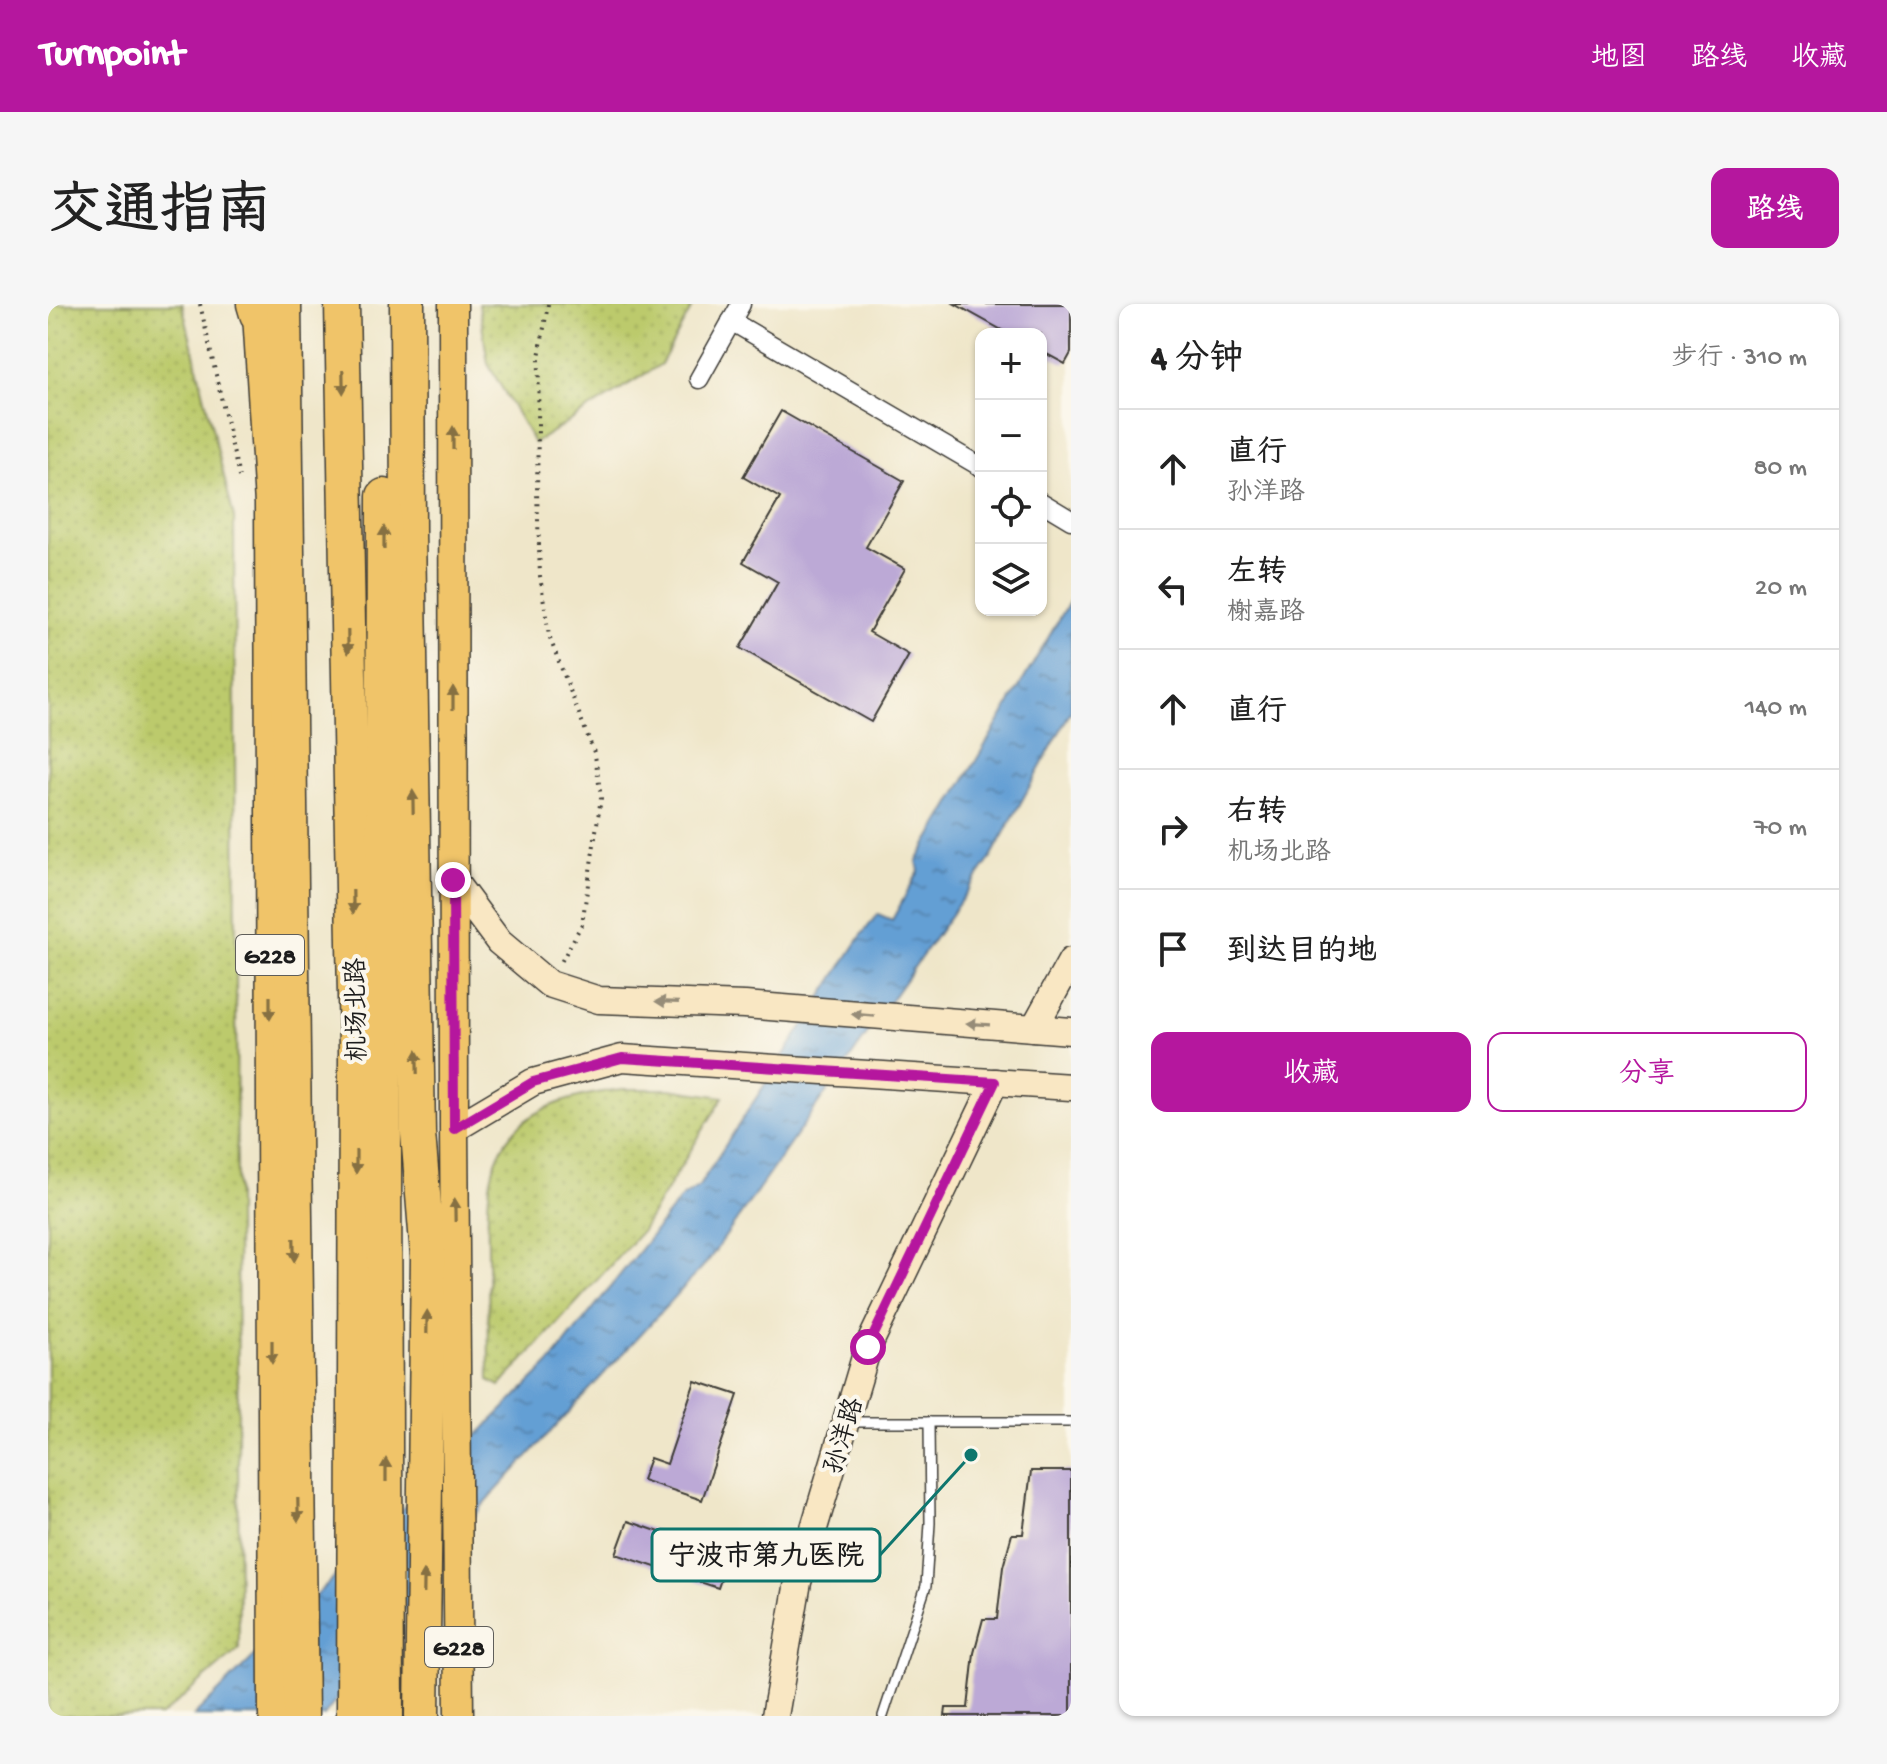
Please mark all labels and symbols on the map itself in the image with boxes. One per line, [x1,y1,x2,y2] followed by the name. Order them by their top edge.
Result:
[337,370,349,395] one-way arrow
[447,425,459,450] one-way arrow
[378,525,390,550] one-way arrow
[342,630,355,655] one-way arrow
[447,685,459,710] one-way arrow
[406,789,419,814] one-way arrow
[435,862,471,898] route end
[347,890,360,915] one-way arrow
[236,935,304,975] road number: G228
[341,958,376,1062] street label: 机场北路
[264,996,276,1021] one-way arrow
[654,996,679,1009] one-way arrow
[850,1008,875,1021] one-way arrow
[965,1017,990,1030] one-way arrow
[411,1049,423,1074] one-way arrow
[350,1150,362,1175] one-way arrow
[449,1197,461,1222] one-way arrow
[288,1238,301,1263] one-way arrow
[421,1309,433,1334] one-way arrow
[850,1329,886,1365] route start
[266,1340,278,1365] one-way arrow
[818,1394,873,1478] street label: 孙洋路
[380,1457,392,1482] one-way arrow
[292,1498,304,1523] one-way arrow
[652,1529,880,1581] callout: 宁波市第九医院
[668,1540,864,1575] text: 宁波市第九医院
[418,1569,430,1594] one-way arrow
[425,1627,493,1667] road number: G228

